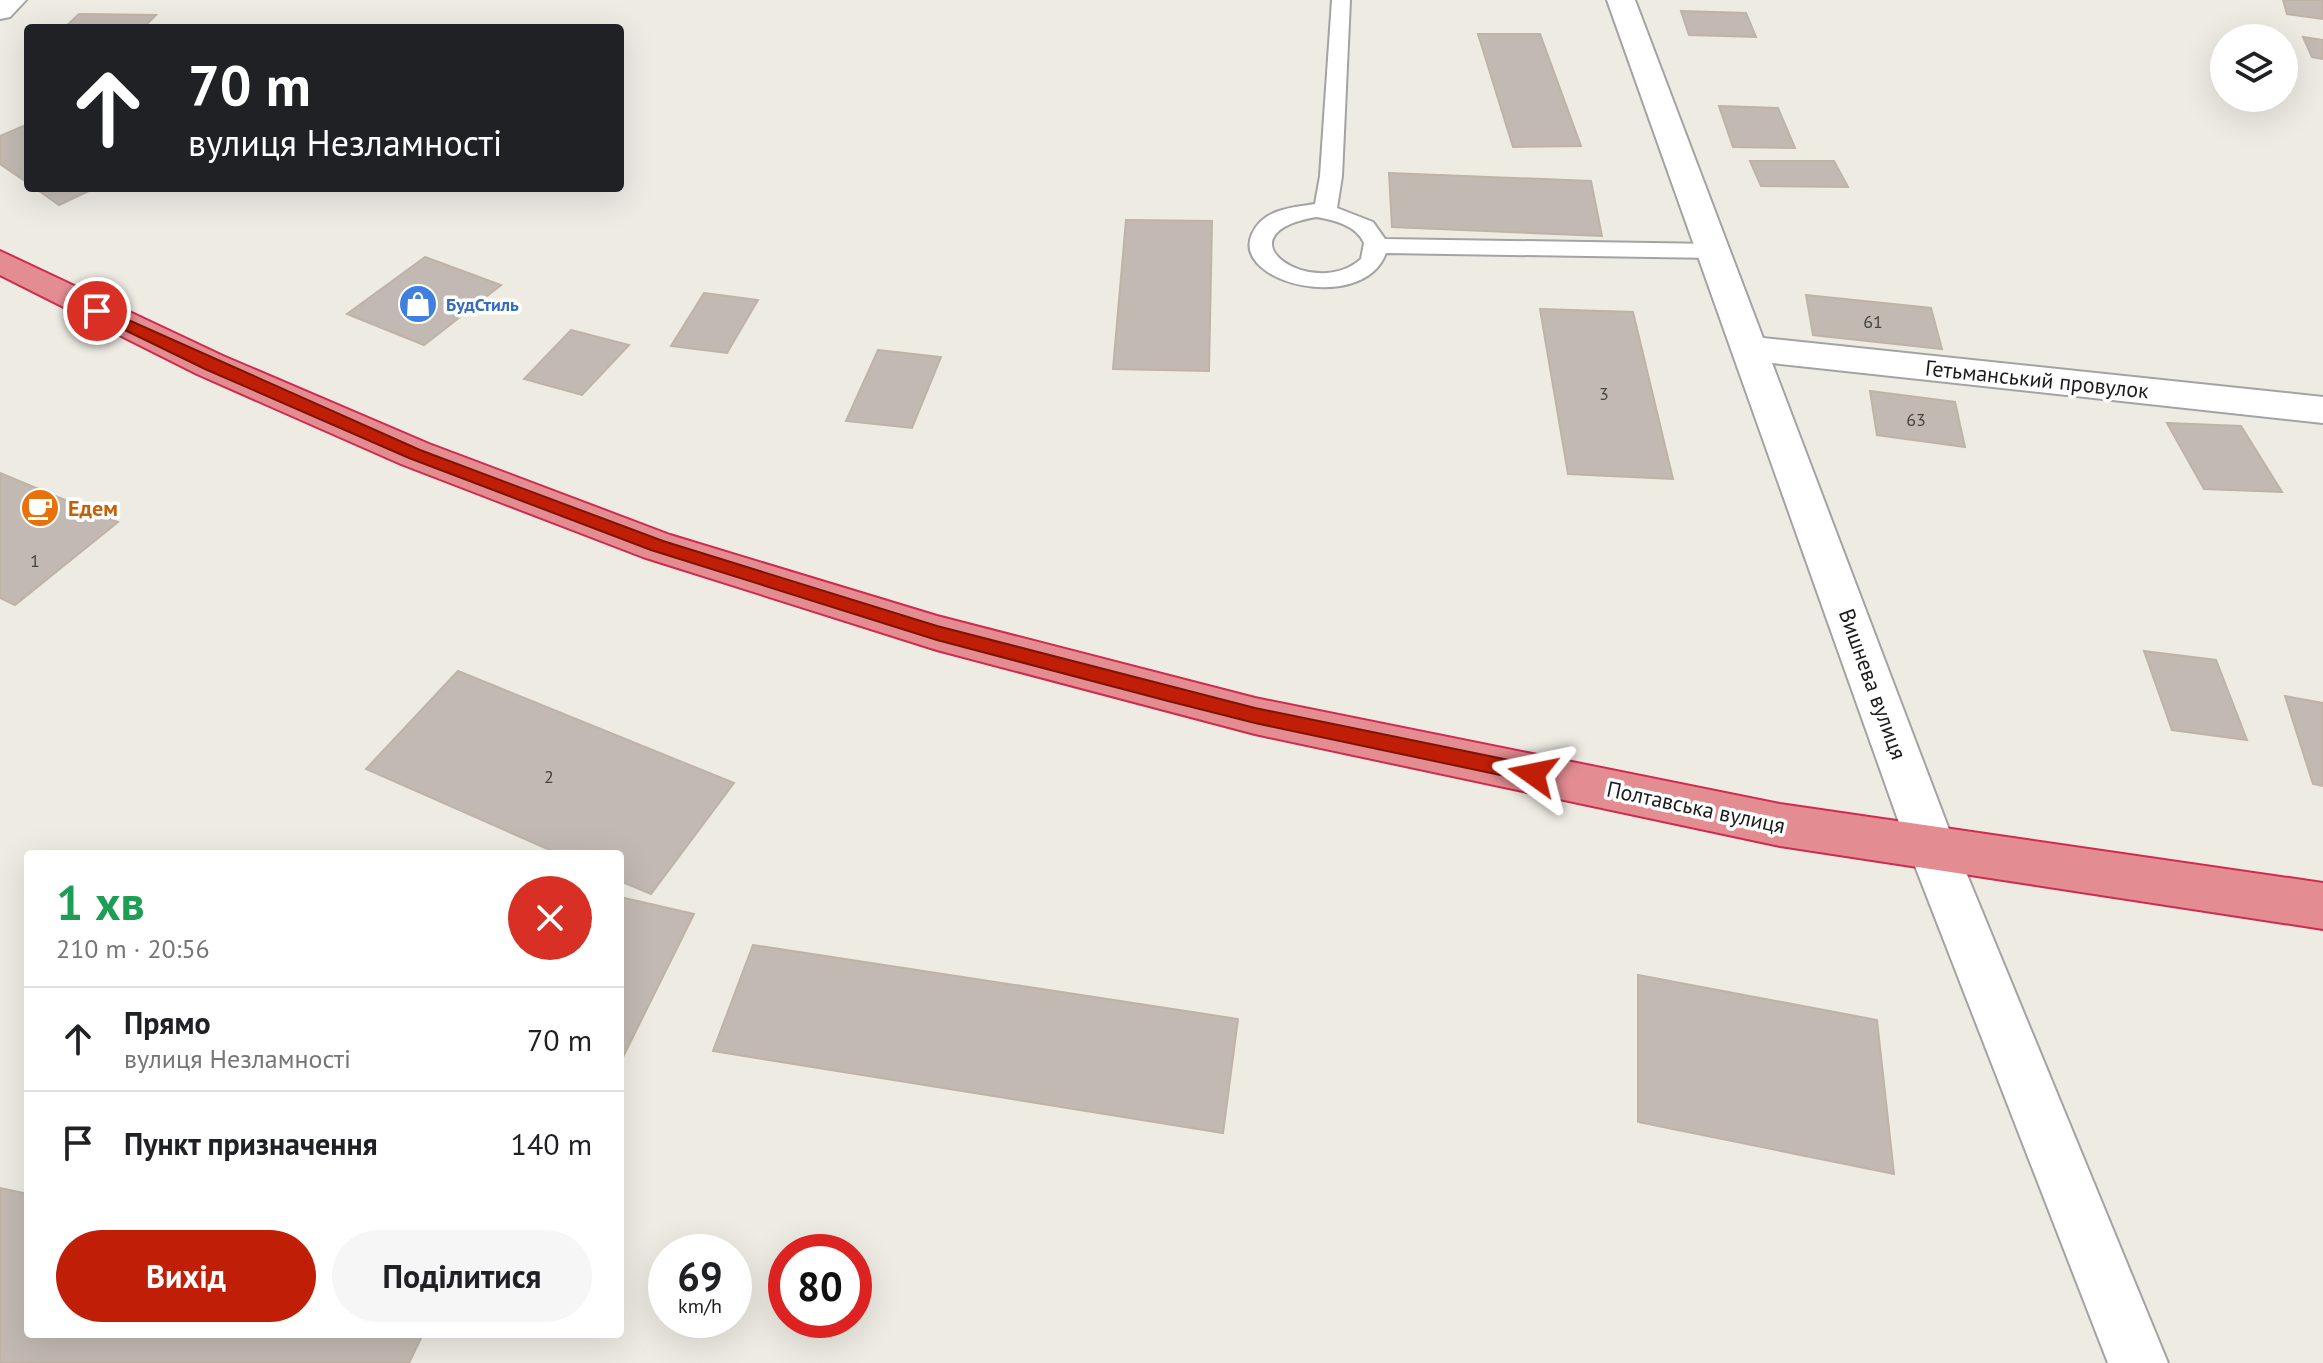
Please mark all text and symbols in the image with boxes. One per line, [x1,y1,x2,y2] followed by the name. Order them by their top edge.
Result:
[2210,24,2298,112] map controls
[2210,24,2298,112] button: layers
[188,49,311,121] text: 70 m
[56,56,160,160] icon: ahead
[188,119,502,166] text: вулиця Незламності
[63,277,131,345] pin
[397,283,439,325] shop icon: БудСтиль
[75,289,119,333] icon: arrive
[446,293,519,316] place label: БудСтиль
[1863,310,1883,333] house number: 61
[1924,353,2151,405] street label: Гетьманський провулок
[1599,382,1609,405] house number: 3
[1906,408,1926,431] house number: 63
[19,487,61,529] cafe icon: Едем
[68,494,118,522] place label: Едем
[30,549,40,572] house number: 1
[1833,605,1913,763] street label: Вишнева вулиця
[1491,732,1575,816] position arrow
[544,765,554,788] house number: 2
[1604,774,1788,840] street label: Полтавська вулиця
[56,871,145,933] text: 1 хв
[508,876,592,960] button: close
[56,932,210,965] text: 210 m · 20:56
[124,1003,211,1042] text: Прямо
[56,1017,100,1061] icon: ahead
[527,1020,592,1059] text: 70 m
[124,1042,351,1075] text: вулиця Незламності
[56,1121,100,1165] icon: arrive
[124,1124,378,1163] text: Пункт призначення
[511,1124,592,1163] text: 140 m
[56,1230,316,1322] button: Вихід
[332,1230,592,1322] button: Поділитися
[768,1234,872,1338] speed limit sign: 80
[677,1250,723,1302] text: 69
[678,1293,722,1319] text: km/h

